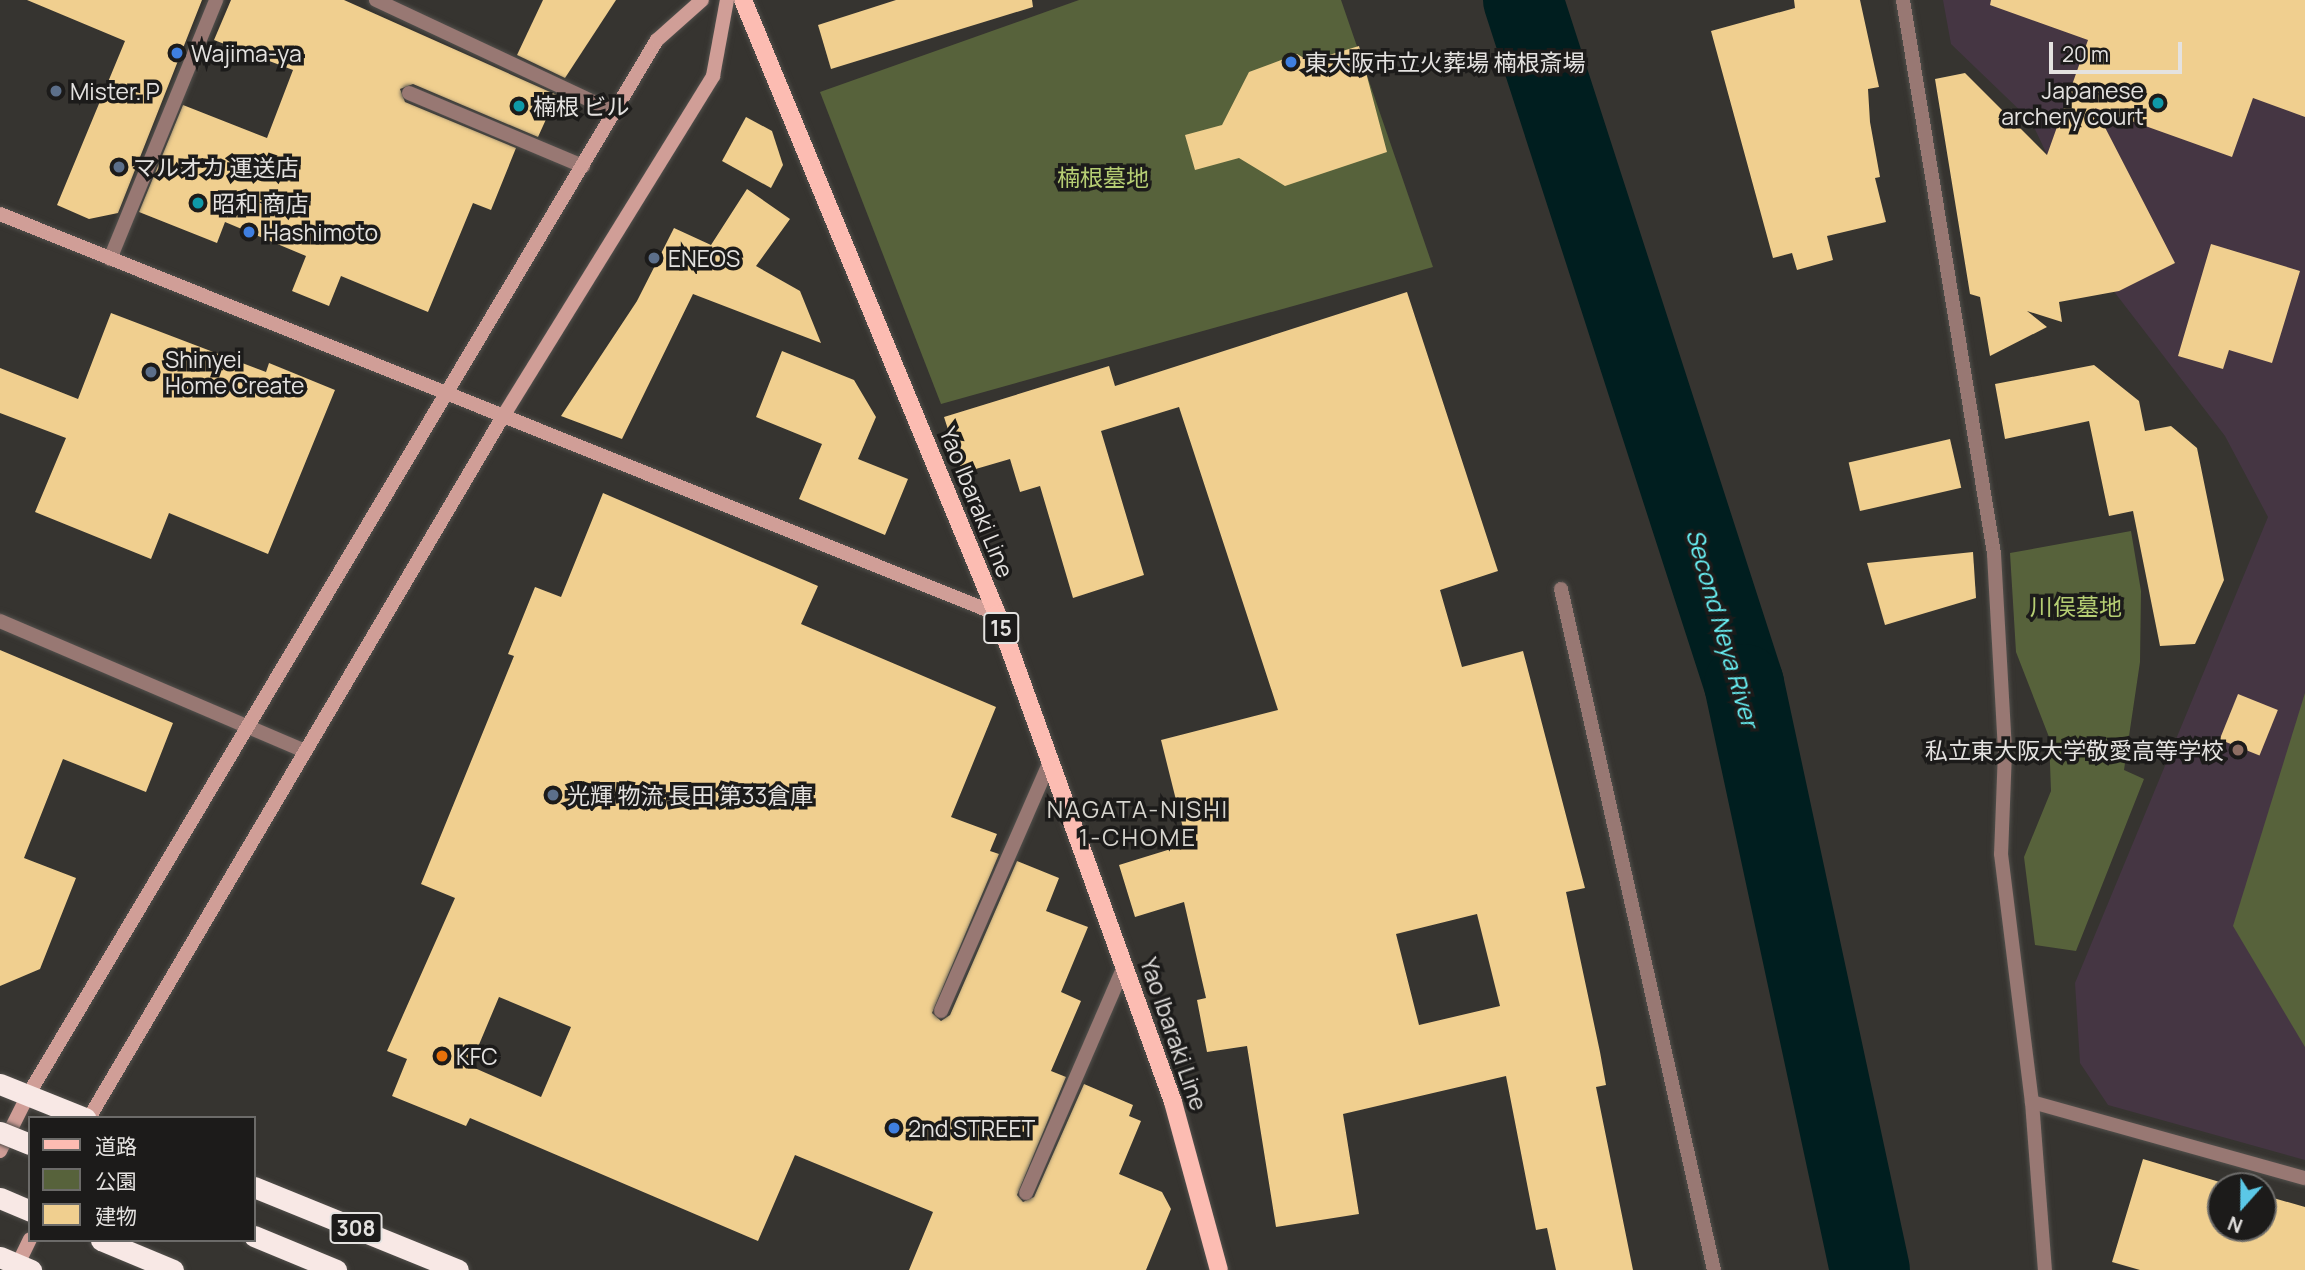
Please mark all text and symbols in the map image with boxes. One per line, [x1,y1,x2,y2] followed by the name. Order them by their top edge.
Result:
[2053,28,2186,72] scale bar
[191,39,302,67] place label: Wajima-ya
[2062,40,2109,68] text: 20 m
[169,45,185,61] marker: Wajima-ya
[1305,48,1586,76] place label: 東大阪市立火葬場 楠根斎場
[1283,54,1299,70] marker: 東大阪市立火葬場 楠根斎場
[2001,76,2144,130] place label: Japanese archery court
[70,77,160,105] place label: Mister. P
[48,83,64,99] marker: Mister. P
[533,92,630,120] place label: 楠根 ビル
[2150,95,2166,111] marker: Japanese archery court
[511,98,527,114] marker: 楠根 ビル
[133,153,299,181] place label: マルオカ 運送店
[111,159,127,175] marker: マルオカ 運送店
[1057,163,1149,191] park label: 楠根墓地
[212,189,309,217] place label: 昭和 商店
[190,195,206,211] marker: 昭和 商店
[263,218,378,246] place label: Hashimoto
[241,224,257,240] marker: Hashimoto
[668,244,740,272] place label: ENEOS
[646,250,662,266] marker: ENEOS
[165,345,305,399] place label: Shinyei Home Create
[143,364,159,380] marker: Shinyei Home Create
[934,423,1020,581] street label: Yao Ibaraki Line
[1681,526,1765,730] water label: Second Neya River
[2030,592,2122,620] park label: 川俣墓地
[982,610,1020,646] road number: 15
[1925,736,2224,764] place label: 私立東大阪大学敬愛高等学校
[2230,742,2246,758] marker: 私立東大阪大学敬愛高等学校
[567,781,813,809] place label: 光輝 物流 長田 第33倉庫
[545,787,561,803] marker: 光輝 物流 長田 第33倉庫
[1048,795,1228,851] district label: NAGATA-NISHI 1-CHOME
[1135,954,1213,1114] street label: Yao Ibaraki Line
[456,1042,498,1070] place label: KFC
[434,1048,450,1064] marker: KFC
[908,1114,1035,1142] place label: 2nd STREET
[28,1116,256,1242] legend
[886,1120,902,1136] marker: 2nd STREET
[95,1132,137,1160] text: 道路
[95,1167,137,1195] text: 公園
[2207,1172,2277,1242] north arrow
[95,1202,137,1230] text: 建物
[328,1210,384,1246] road number: 308
[2224,1210,2246,1239] text: N

